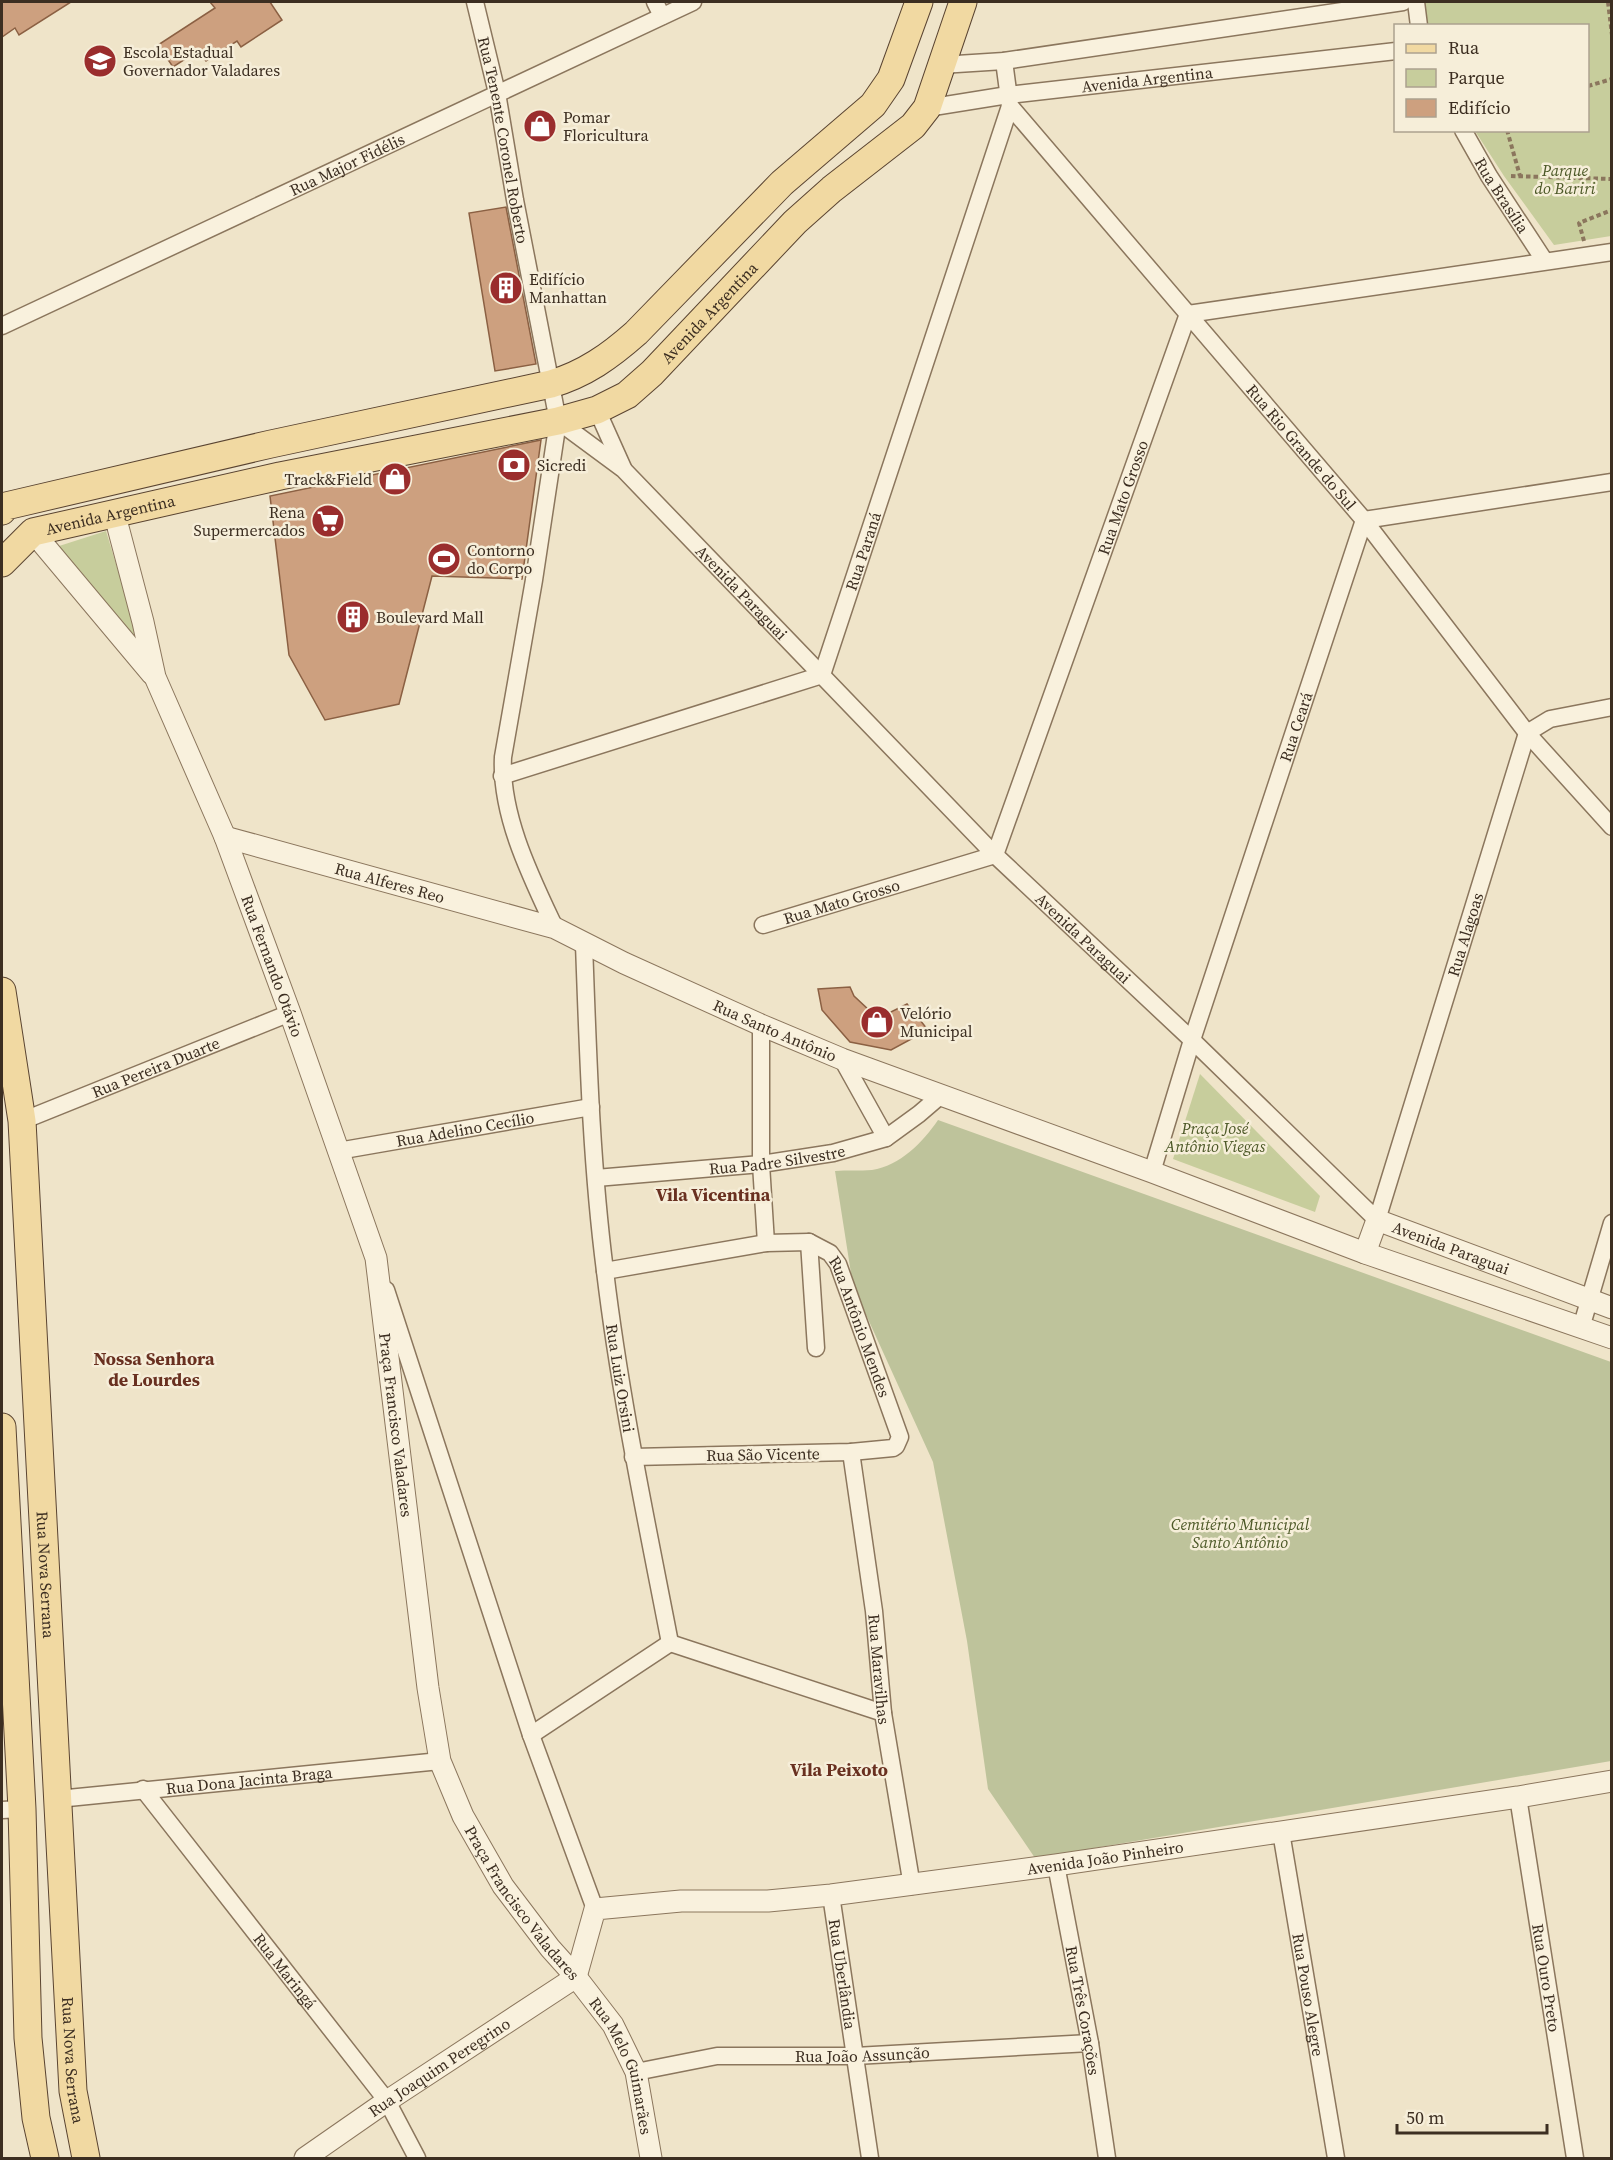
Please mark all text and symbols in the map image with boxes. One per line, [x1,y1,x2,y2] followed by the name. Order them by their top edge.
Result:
[1394,24,1589,132] legend
[473,34,534,246] street label: Rua Tenente Coronel Roberto
[1448,35,1480,60] text: Rua
[123,41,280,81] place label: Escola Estadual Governador Valadares
[82,43,118,79] school or university icon: Escola Estadual Governador Valadares
[1080,61,1215,98] street label: Avenida Argentina
[1448,65,1505,90] text: Parque
[1448,95,1511,120] text: Edifício
[563,106,649,146] place label: Pomar Floricultura
[522,108,558,144] shop icon: Pomar Floricultura
[286,128,408,201] street label: Rua Major Fidélis
[1470,153,1535,238] street label: Rua Brasília
[1535,159,1596,199] park label: Parque do Bariri
[656,257,763,368] street label: Avenida Argentina
[529,268,607,308] place label: Edifício Manhattan
[488,270,524,306] building icon: Edifício Manhattan
[1241,379,1362,515] street label: Rua Rio Grande do Sul
[1092,437,1153,558] street label: Rua Mato Grosso
[496,447,532,483] bank icon: Sicredi
[537,454,587,476] place label: Sicredi
[377,461,413,497] shop icon: Track&Field
[284,468,372,490] place label: Track&Field
[43,489,178,540] street label: Avenida Argentina
[194,501,306,541] place label: Rena Supermercados
[310,503,346,539] supermarket icon: Rena Supermercados
[840,508,886,593] street label: Rua Paraná
[467,539,535,579] place label: Contorno do Corpo
[691,540,793,645] street label: Avenida Paraguai
[426,541,462,577] sports icon: Contorno do Corpo
[335,599,371,635] building icon: Boulevard Mall
[376,606,484,628] place label: Boulevard Mall
[1274,688,1318,764] street label: Rua Ceará
[332,857,448,908] street label: Rua Alferes Reo
[781,873,903,929] street label: Rua Mato Grosso
[1031,888,1136,988] street label: Avenida Paraguai
[1442,890,1488,979] street label: Rua Alagoas
[236,892,309,1040] street label: Rua Fernando Otávio
[710,994,840,1067] street label: Rua Santo Antônio
[900,1002,973,1042] place label: Velório Municipal
[859,1004,895,1040] shop icon: Velório Municipal
[88,1032,223,1103] street label: Rua Pereira Duarte
[394,1106,536,1152] street label: Rua Adelino Cecílio
[1164,1117,1265,1157] park label: Praça José Antônio Viegas
[708,1139,848,1179] street label: Rua Padre Silvestre
[656,1182,771,1207] district label: Vila Vicentina
[1389,1216,1513,1280] street label: Avenida Paraguai
[824,1251,896,1400] street label: Rua Antônio Mendes
[601,1322,640,1434] street label: Rua Luiz Orsini
[374,1331,418,1518] street label: Praça Francisco Valadares
[93,1346,215,1392] district label: Nossa Senhora de Lourdes
[706,1442,820,1466] street label: Rua São Vicente
[32,1511,60,1640] street label: Rua Nova Serrana
[1171,1513,1310,1553] park label: Cemitério Municipal Santo Antônio
[863,1613,896,1726] street label: Rua Maravilhas
[790,1757,888,1782] district label: Vila Peixoto
[165,1761,334,1799] street label: Rua Dona Jacinta Braga
[460,1821,585,1985] street label: Praça Francisco Valadares
[1025,1835,1185,1880] street label: Avenida João Pinheiro
[824,1917,862,2032] street label: Rua Uberlândia
[1527,1922,1566,2034] street label: Rua Ouro Preto
[249,1928,323,2014] street label: Rua Maringá
[1287,1931,1330,2058] street label: Rua Pouso Alegre
[1061,1944,1106,2077] street label: Rua Três Corações
[584,1992,658,2136] street label: Rua Melo Guimarães
[57,1996,90,2126] street label: Rua Nova Serrana
[364,2012,514,2122] street label: Rua Joaquim Peregrino
[795,2041,931,2067] street label: Rua João Assunção
[1397,2097,1547,2135] scale bar
[1406,2105,1444,2130] text: 50 m

